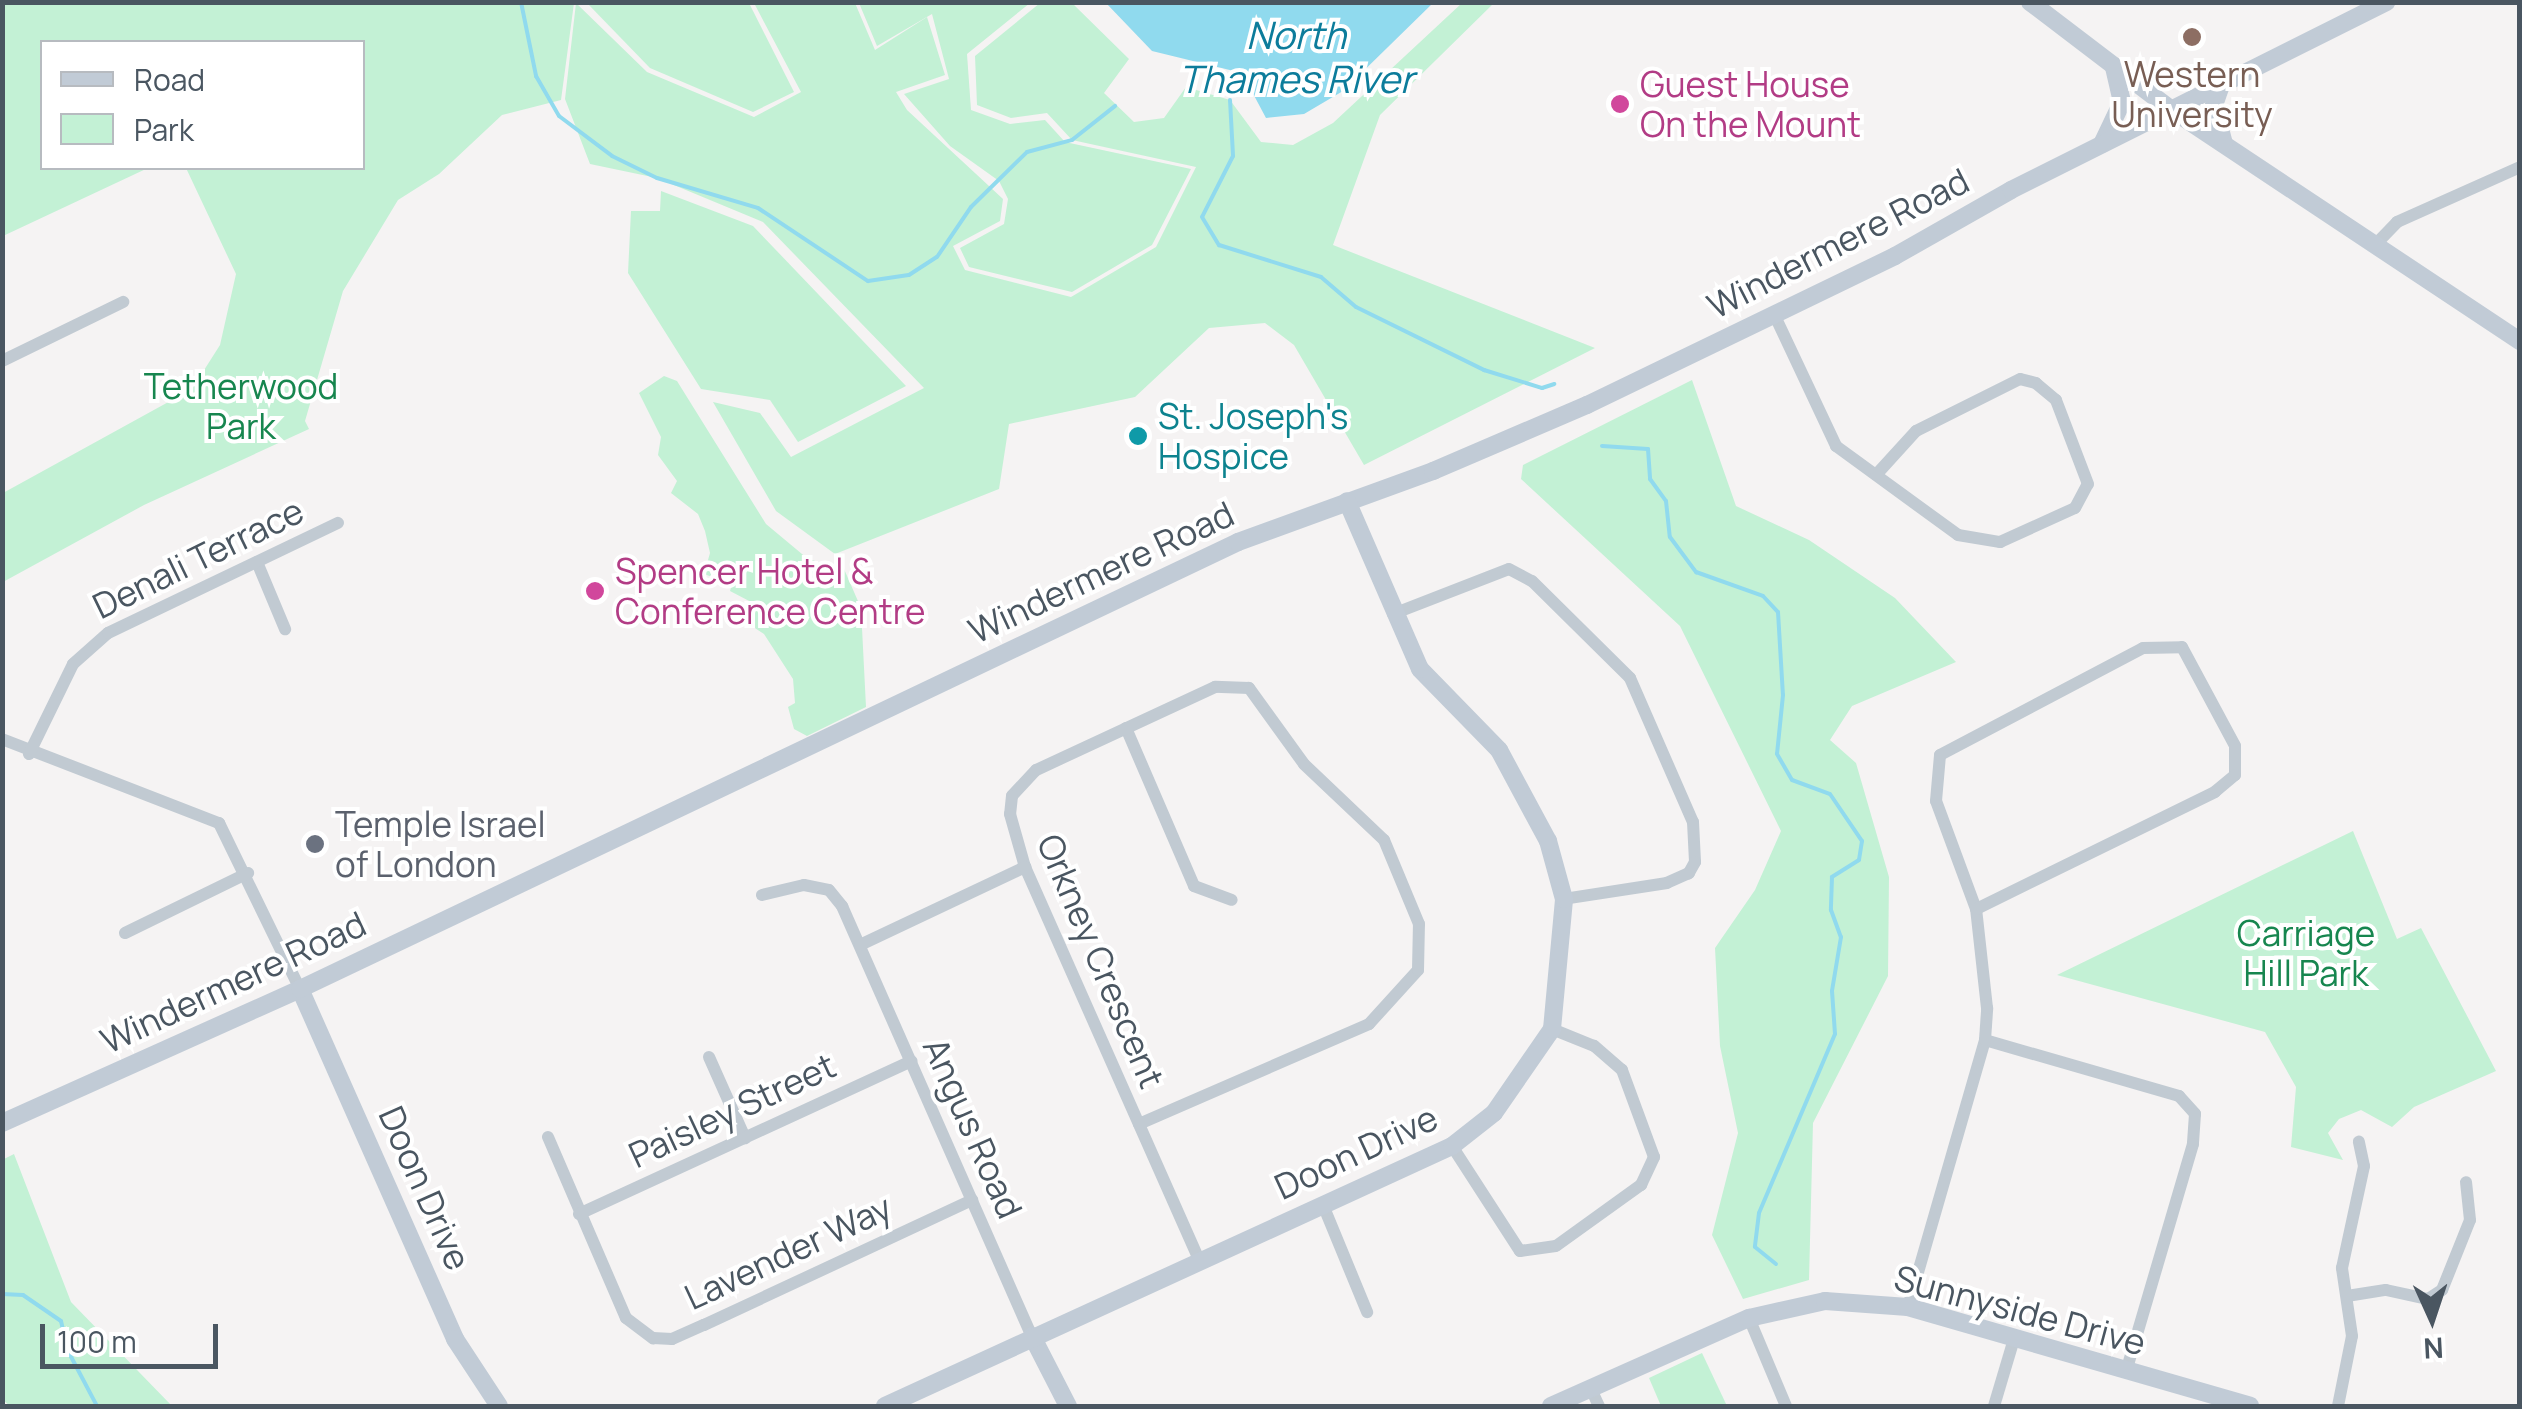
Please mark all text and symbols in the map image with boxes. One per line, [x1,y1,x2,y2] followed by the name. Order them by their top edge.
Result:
[1178,12,1414,101] water label: North Thames River
[2181,26,2203,48] marker: Western University
[40,40,365,170] legend
[2111,53,2273,135] place label: Western University
[134,59,205,100] text: Road
[1640,63,1861,145] place label: Guest House On the Mount
[1609,93,1631,115] marker: Guest House On the Mount
[134,109,194,150] text: Park
[1700,159,1976,327] street label: Windermere Road
[144,365,338,447] park label: Tetherwood Park
[1158,395,1348,477] place label: St. Joseph's Hospice
[1127,425,1149,447] marker: St. Joseph's Hospice
[86,489,310,627] street label: Denali Terrace
[962,492,1240,652] street label: Windermere Road
[615,550,925,632] place label: Spencer Hotel & Conference Centre
[584,580,606,602] marker: Spencer Hotel & Conference Centre
[335,803,546,885] place label: Temple Israel of London
[1029,828,1173,1094] street label: Orkney Crescent
[304,833,326,855] marker: Temple Israel of London
[94,902,372,1062] street label: Windermere Road
[2237,912,2375,994] park label: Carriage Hill Park
[915,1031,1031,1225] street label: Angus Road
[622,1044,842,1176] street label: Paisley Street
[1268,1096,1444,1208] street label: Doon Drive
[370,1100,480,1276] street label: Doon Drive
[678,1186,898,1318] street label: Lavender Way
[1890,1256,2150,1364] street label: Sunnyside Drive
[2382,1269,2482,1369] north arrow
[45,1304,222,1366] scale bar
[57,1321,137,1362] text: 100 m
[2423,1329,2445,1368] text: N

